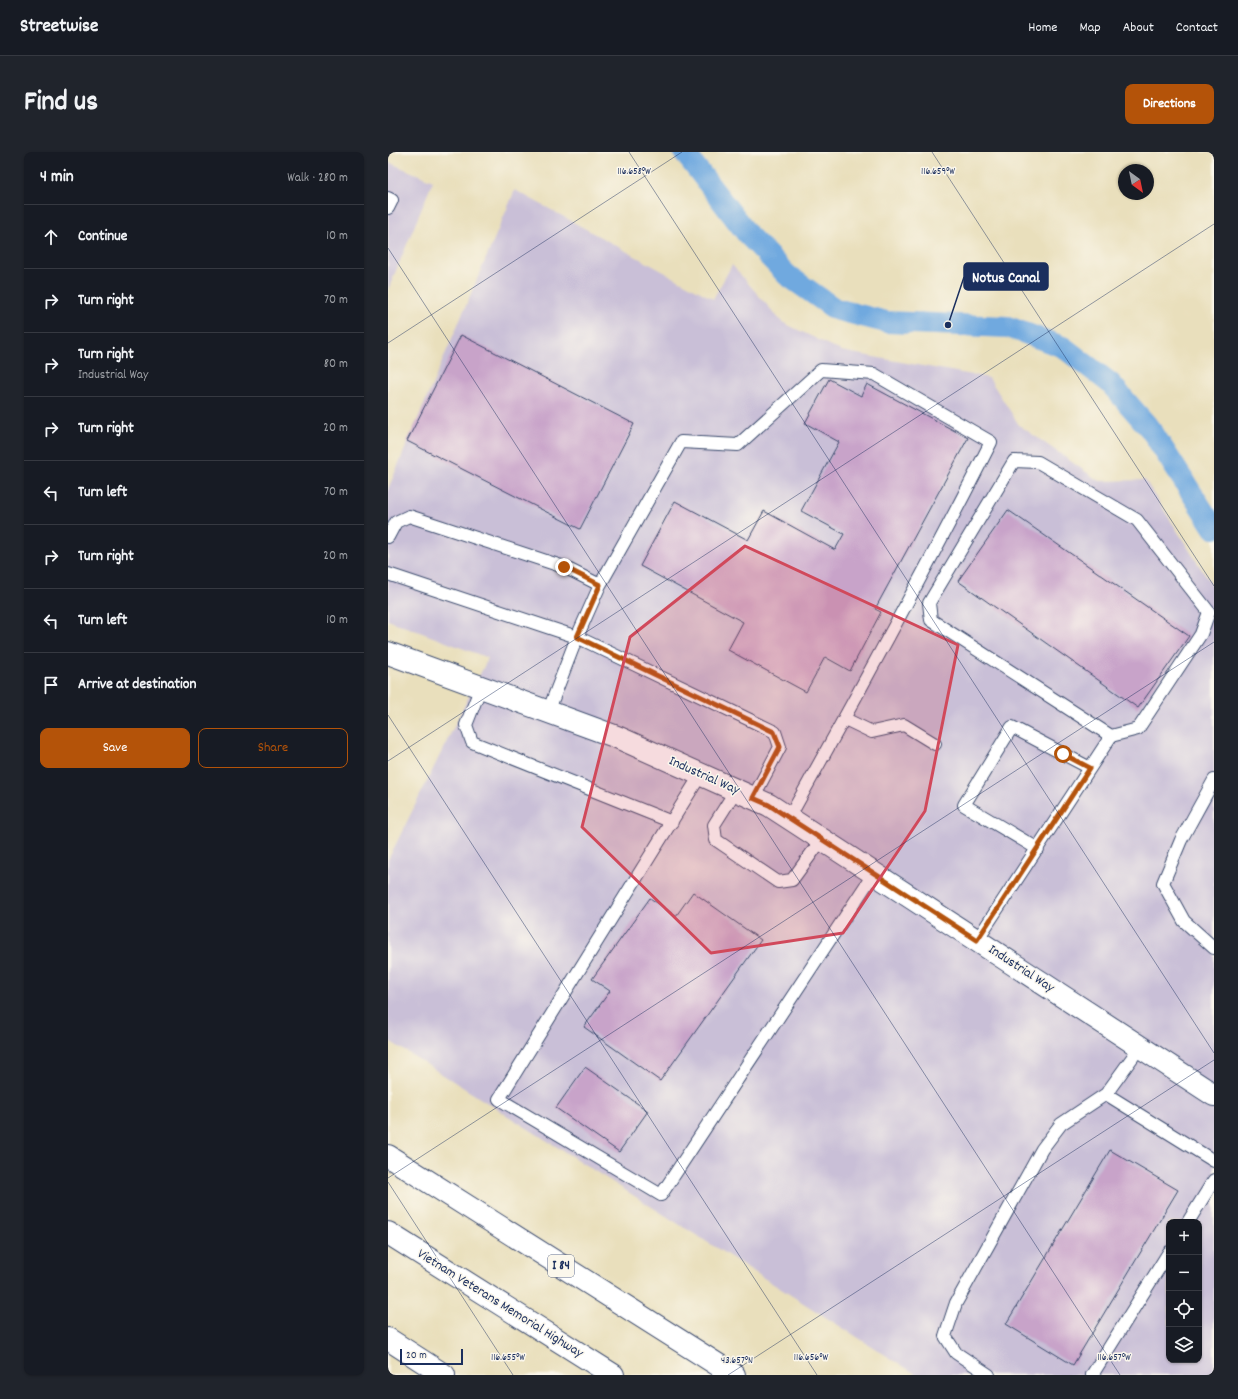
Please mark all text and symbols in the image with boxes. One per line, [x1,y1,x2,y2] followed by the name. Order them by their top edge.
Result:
[20,14,98,41] text: Streetwise
[1028,18,1057,38] text: Home
[1079,18,1101,38] text: Map
[1123,18,1154,38] text: About
[1176,18,1218,38] text: Contact
[24,84,98,124] text: Find us
[1125,84,1214,124] button: Directions
[1118,164,1154,200] north arrow
[617,165,651,179] text: 116.658°W
[921,165,955,179] text: 116.659°W
[40,166,74,190] text: 4 min
[287,169,348,188] text: Walk · 280 m
[40,226,62,248] icon: ahead
[78,226,127,248] text: Continue
[326,227,348,246] text: 10 m
[964,263,1048,290] callout: Notus Canal
[972,268,1040,290] text: Notus Canal
[40,290,62,312] icon: right
[78,290,134,312] text: Turn right
[324,291,348,310] text: 70 m
[78,344,134,366] text: Turn right
[40,354,62,376] icon: right
[324,355,348,374] text: 80 m
[78,366,148,385] text: Industrial Way
[40,418,62,440] icon: right
[78,418,134,440] text: Turn right
[323,419,348,438] text: 20 m
[40,482,62,504] icon: left
[78,482,127,504] text: Turn left
[324,483,348,502] text: 70 m
[40,546,62,568] icon: right
[78,546,134,568] text: Turn right
[323,547,348,566] text: 20 m
[555,558,573,576] route end
[40,610,62,632] icon: left
[78,610,127,632] text: Turn left
[326,611,348,630] text: 10 m
[40,674,62,696] icon: arrive
[78,674,196,696] text: Arrive at destination
[40,728,190,768] button: Save
[198,728,348,768] button: Share
[1054,745,1072,763] route start
[665,751,743,801] street label: Industrial Way
[984,940,1058,998] street label: Industrial Way
[1166,1219,1202,1363] map controls
[1166,1219,1202,1255] button: +
[413,1244,587,1364] street label: Vietnam Veterans Memorial Highway
[548,1255,574,1277] road number: I 84
[1166,1255,1202,1291] button: −
[1166,1291,1202,1327] button: locate
[1166,1327,1202,1363] button: layers
[400,1347,463,1366] scale bar
[406,1348,427,1364] text: 20 m
[491,1351,525,1365] text: 116.655°W
[794,1351,828,1365] text: 116.656°W
[1097,1351,1131,1365] text: 116.657°W
[721,1354,753,1368] text: 43.657°N

